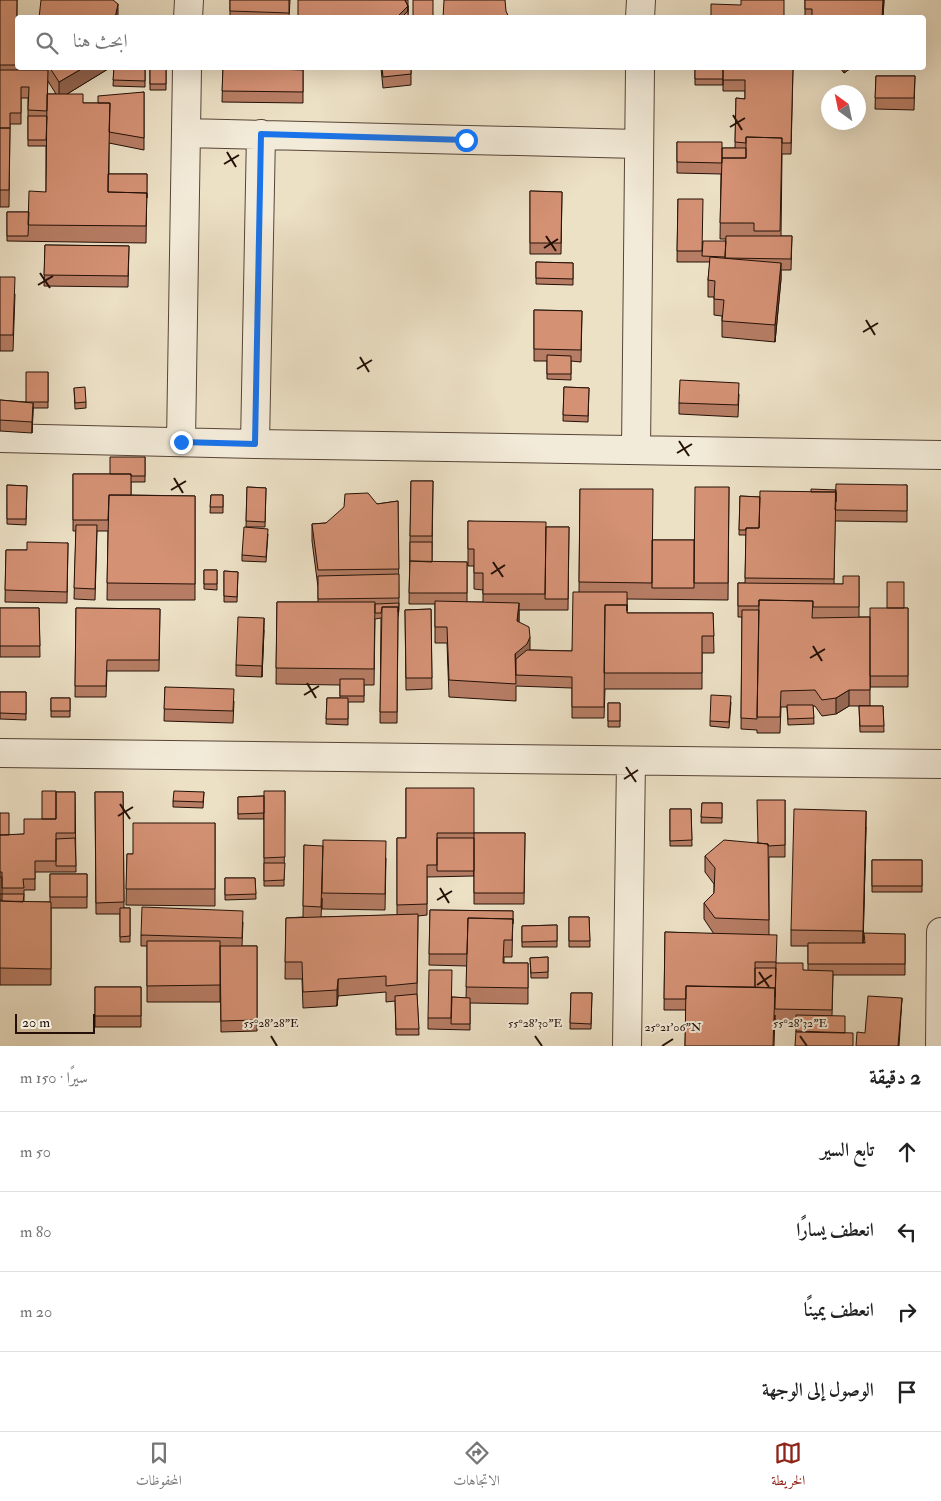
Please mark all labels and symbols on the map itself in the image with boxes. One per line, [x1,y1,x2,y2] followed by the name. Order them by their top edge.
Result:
[821,85,866,130] north arrow
[455,129,478,152] route start
[170,431,193,454] route end
[15,1011,95,1034] scale bar
[243,1016,299,1031] text: 55°28'28"E
[508,1016,562,1031] text: 55°28'30"E
[773,1016,827,1031] text: 55°28'32"E
[644,1020,702,1035] text: 25°21'06"N

